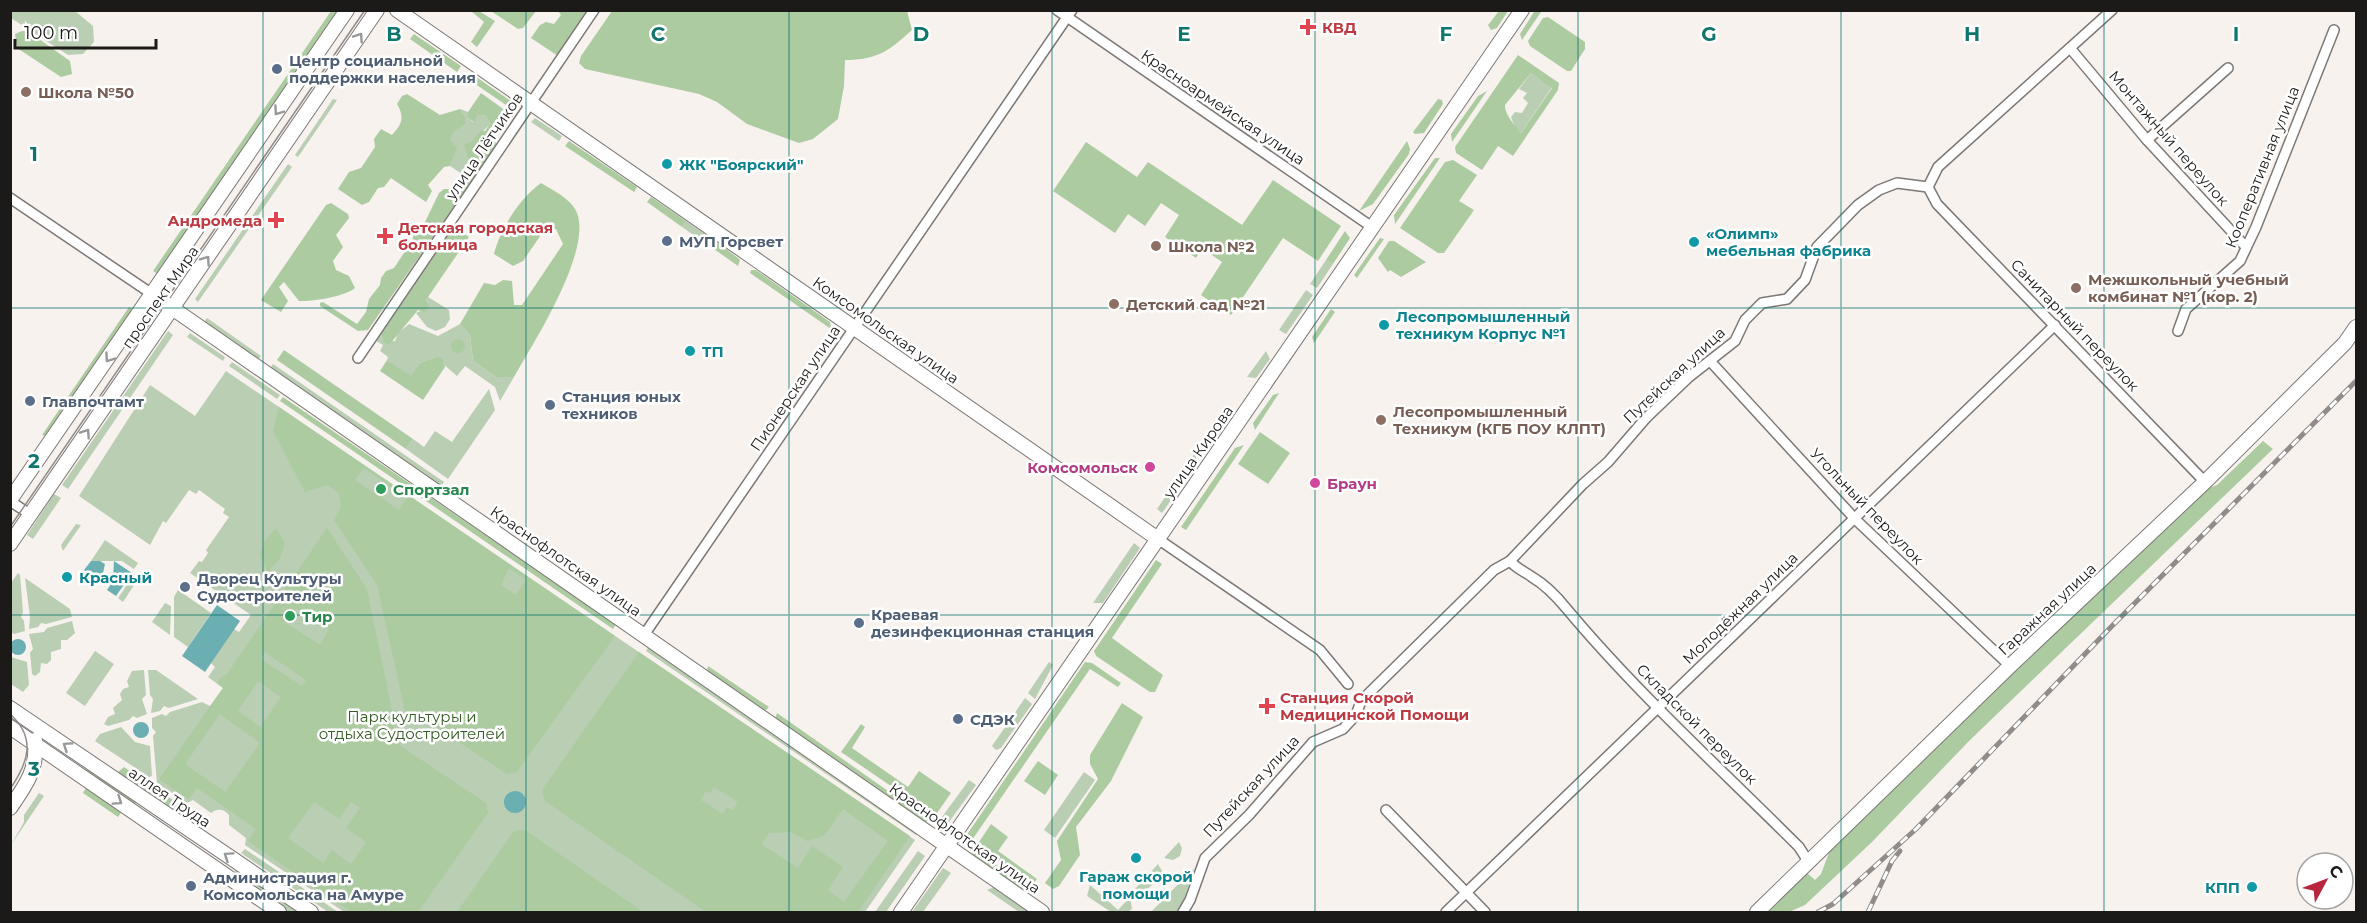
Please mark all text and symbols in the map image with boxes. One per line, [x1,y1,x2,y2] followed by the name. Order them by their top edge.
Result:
[15,12,156,50] scale bar
[1299,18,1317,36] marker: КВД
[1322,18,1357,37] place label: КВД
[24,22,78,44] text: 100 m
[386,22,402,46] text: B
[651,22,666,46] text: C
[913,22,929,46] text: D
[1177,22,1191,46] text: E
[1440,22,1453,46] text: F
[1701,22,1717,46] text: G
[1964,22,1980,46] text: H
[2233,22,2239,46] text: I
[352,33,363,44] one-way arrow
[1137,45,1309,169] street label: Красноармейская улица
[289,51,476,87] place label: Центр социальной поддержки населения
[270,62,284,76] marker: Центр социальной поддержки населения
[2105,66,2233,210] street label: Монтажный переулок
[38,83,134,102] place label: Школа №50
[2221,83,2303,251] street label: Кооперативная улица
[19,85,33,99] marker: Школа №50
[441,89,527,204] street label: улица Лётчиков
[274,104,285,115] one-way arrow
[30,142,38,166] text: 1
[679,155,804,174] place label: ЖК "Боярский"
[660,157,674,171] marker: ЖК "Боярский"
[167,211,262,230] place label: Андромеда
[267,211,285,229] marker: Андромеда
[398,218,553,254] place label: Детская городская больница
[1706,224,1871,260] place label: «Олимп» мебельная фабрика
[376,227,394,245] marker: Детская городская больница
[679,232,783,251] place label: МУП Горсвет
[660,234,674,248] marker: МУП Горсвет
[1687,235,1701,249] marker: «Олимп» мебельная фабрика
[1168,237,1254,256] place label: Школа №2
[1149,239,1163,253] marker: Школа №2
[117,242,203,352] street label: проспект Мира
[2007,255,2143,395] street label: Санитарный переулок
[199,256,210,267] one-way arrow
[2088,270,2289,306] place label: Межшкольный учебный комбинат №1 (кор. 2)
[809,272,963,388] street label: Комсомольская улица
[2069,281,2083,295] marker: Межшкольный учебный комбинат №1 (кор. 2)
[1126,295,1265,314] place label: Детский сад №21
[1107,297,1121,311] marker: Детский сад №21
[1396,307,1570,343] place label: Лесопромышленный техникум Корпус №1
[1377,318,1391,332] marker: Лесопромышленный техникум Корпус №1
[746,322,844,454] street label: Пионерская улица
[1619,323,1729,427] street label: Путейская улица
[702,342,724,361] place label: ТП
[683,344,697,358] marker: ТП
[105,352,116,363] one-way arrow
[562,387,681,423] place label: Станция юных техников
[42,392,144,411] place label: Главпочтамт
[23,394,37,408] marker: Главпочтамт
[543,398,557,412] marker: Станция юных техников
[1158,402,1237,503] street label: улица Кирова
[1393,402,1606,438] place label: Лесопромышленный Техникум (КГБ ПОУ КЛПТ)
[1374,413,1388,427] marker: Лесопромышленный Техникум (КГБ ПОУ КЛПТ)
[79,429,90,440] one-way arrow
[1806,444,1928,568] street label: Угольный переулок
[28,449,40,473] text: 2
[1027,458,1138,477] place label: Комсомольск
[1143,460,1157,474] marker: Комсомольск
[1327,474,1377,493] place label: Браун
[1308,476,1322,490] marker: Браун
[393,480,470,499] place label: Спортзал
[374,482,388,496] marker: Спортзал
[487,502,645,620] street label: Краснофлотская улица
[1678,548,1802,668] street label: Молодёжная улица
[1994,559,2100,659] street label: Гаражная улица
[79,568,152,587] place label: Красный
[197,569,342,605] place label: Дворец Культуры Судостроителей
[60,570,74,584] marker: Красный
[178,580,192,594] marker: Дворец Культуры Судостроителей
[871,605,1094,641] place label: Краевая дезинфекционная станция
[302,607,332,626] place label: Тир
[283,609,297,623] marker: Тир
[852,616,866,630] marker: Краевая дезинфекционная станция
[1633,660,1761,788] street label: Складской переулок
[1280,688,1469,724] place label: Станция Скорой Медицинской Помощи
[1258,697,1276,715] marker: Станция Скорой Медицинской Помощи
[319,707,505,743] park label: Парк культуры и отдыха Судостроителей
[970,710,1015,729] place label: СДЭК
[951,712,965,726] marker: СДЭК
[1199,731,1303,841] street label: Путейская улица
[63,742,74,753] one-way arrow
[27,757,40,781] text: 3
[125,763,215,831] street label: аллея Труда
[886,779,1044,897] street label: Краснофлотская улица
[111,794,122,805] one-way arrow
[1129,851,1143,865] marker: Гараж скорой помощи
[2295,851,2355,911] north arrow
[224,852,235,863] one-way arrow
[2325,861,2347,882] text: С
[1079,867,1193,903] place label: Гараж скорой помощи
[203,868,404,904] place label: Администрация г. Комсомольска на Амуре
[2205,878,2240,897] place label: КПП
[184,879,198,893] marker: Администрация г. Комсомольска на Амуре
[2245,880,2259,894] marker: КПП

